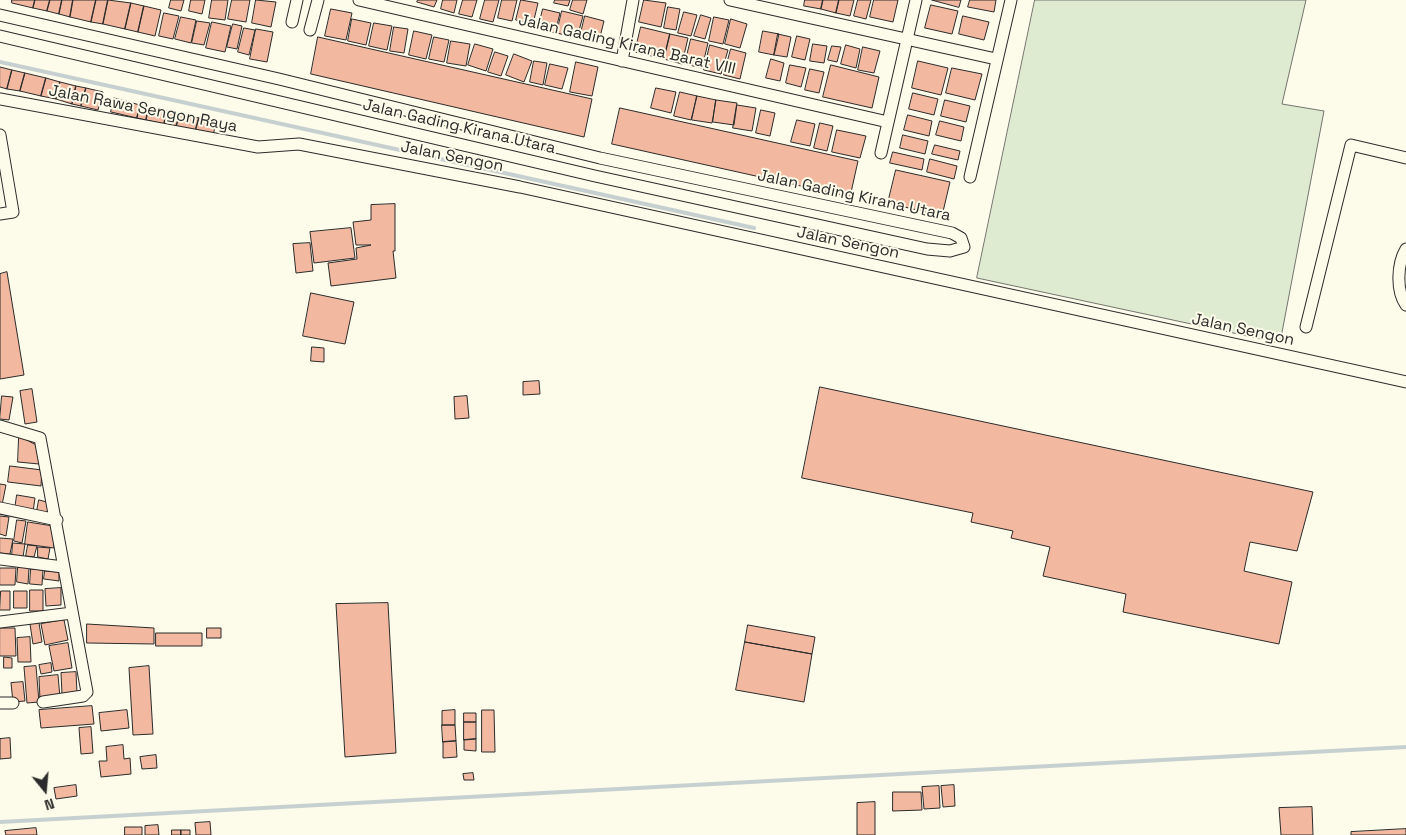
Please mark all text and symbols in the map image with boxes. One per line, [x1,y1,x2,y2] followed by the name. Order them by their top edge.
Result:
[517,11,737,79] street label: Jalan Gading Kirana Barat VIII
[47,81,239,137] street label: Jalan Rawa Sengon Raya
[361,95,557,159] street label: Jalan Gading Kirana Utara
[399,138,505,176] street label: Jalan Sengon
[756,166,952,226] street label: Jalan Gading Kirana Utara
[795,223,901,263] street label: Jalan Sengon
[1190,310,1296,350] street label: Jalan Sengon
[20,765,70,815] north arrow
[42,794,57,814] text: N

